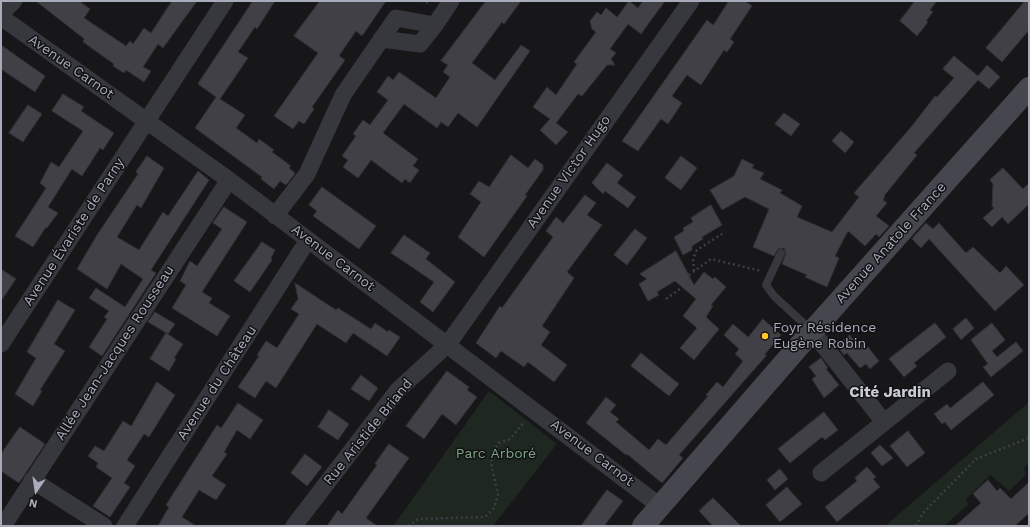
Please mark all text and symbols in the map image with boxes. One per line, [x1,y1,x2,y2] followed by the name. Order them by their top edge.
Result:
[25,31,117,103] street label: Avenue Carnot
[524,112,614,232] street label: Avenue Victor Hugo
[20,155,128,309] street label: Avenue Évariste de Parny
[832,179,950,307] street label: Avenue Anatole France
[288,221,378,295] street label: Avenue Carnot
[52,262,178,444] street label: Allée Jean-Jacques Rousseau
[773,320,876,352] place label: Foyr Résidence Eugène Robin
[174,323,260,443] street label: Avenue du Château
[760,331,770,341] marker: Foyr Résidence Eugène Robin
[320,375,416,489] street label: Rue Aristide Briand
[849,384,931,402] district label: Cité Jardin
[547,416,637,490] street label: Avenue Carnot
[456,446,536,462] park label: Parc Arboré
[16,471,56,511] north arrow
[28,496,39,510] text: N

